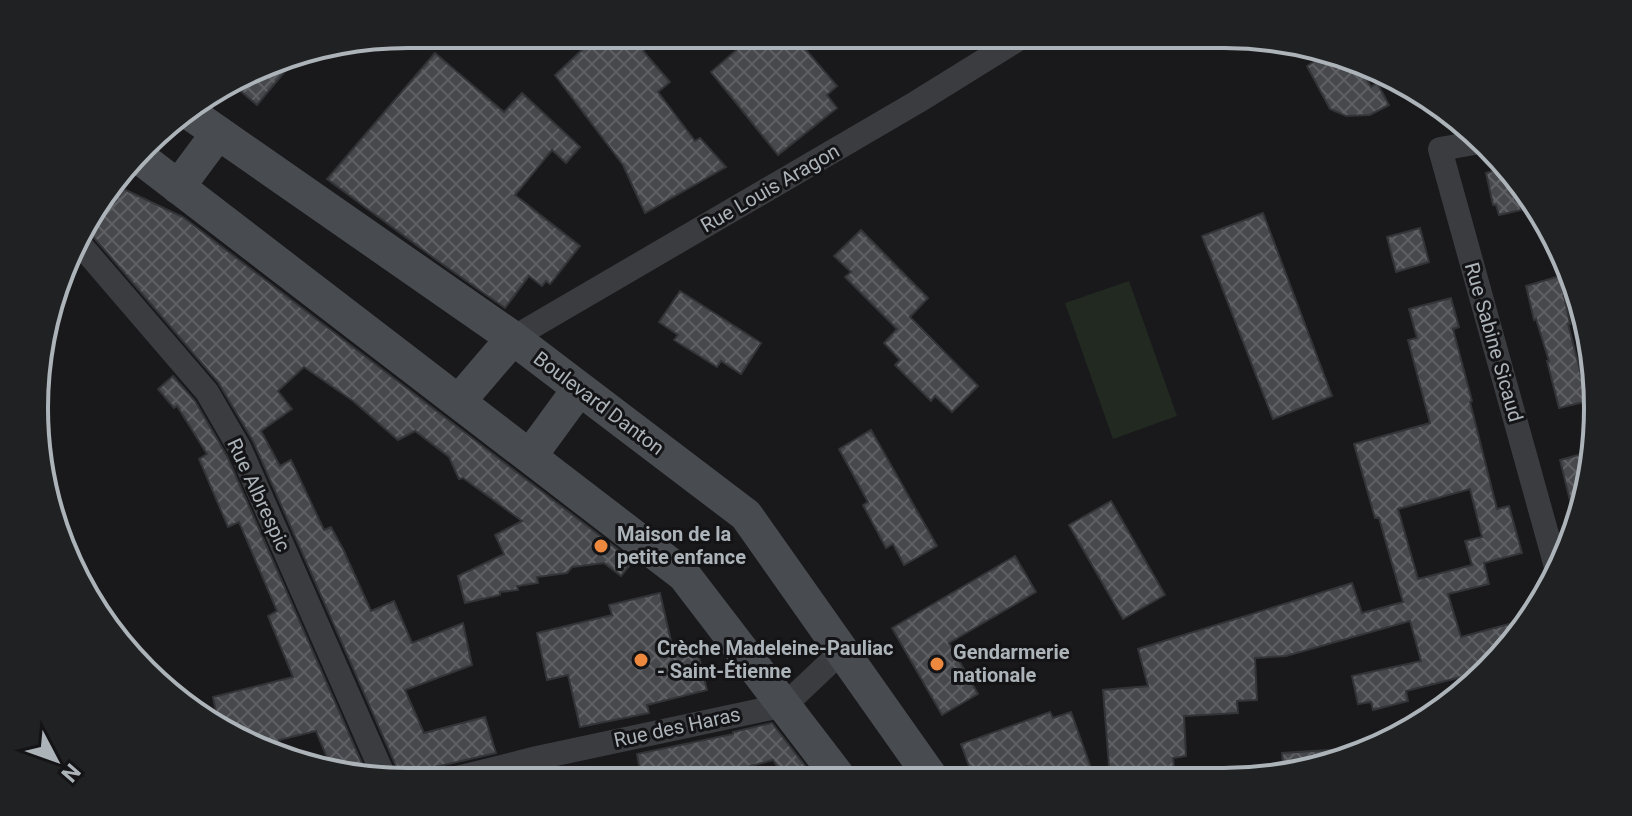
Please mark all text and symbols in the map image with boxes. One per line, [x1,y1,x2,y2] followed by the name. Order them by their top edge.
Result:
[696,139,844,237] street label: Rue Louis Aragon
[1460,260,1528,424] street label: Rue Sabine Sicaud
[529,346,669,460] street label: Boulevard Danton
[222,435,296,555] street label: Rue Albrespic
[617,522,746,569] place label: Maison de la petite enfance
[592,537,610,555] marker: Maison de la petite enfance
[657,636,893,683] place label: Crèche Madeleine-Pauliac - Saint-Étienne
[953,640,1070,687] place label: Gendarmerie nationale
[632,651,650,669] marker: Crèche Madeleine-Pauliac - Saint-Étienne
[928,655,946,673] marker: Gendarmerie nationale
[611,702,743,752] street label: Rue des Haras
[16,720,96,800] north arrow
[56,759,85,787] text: N

